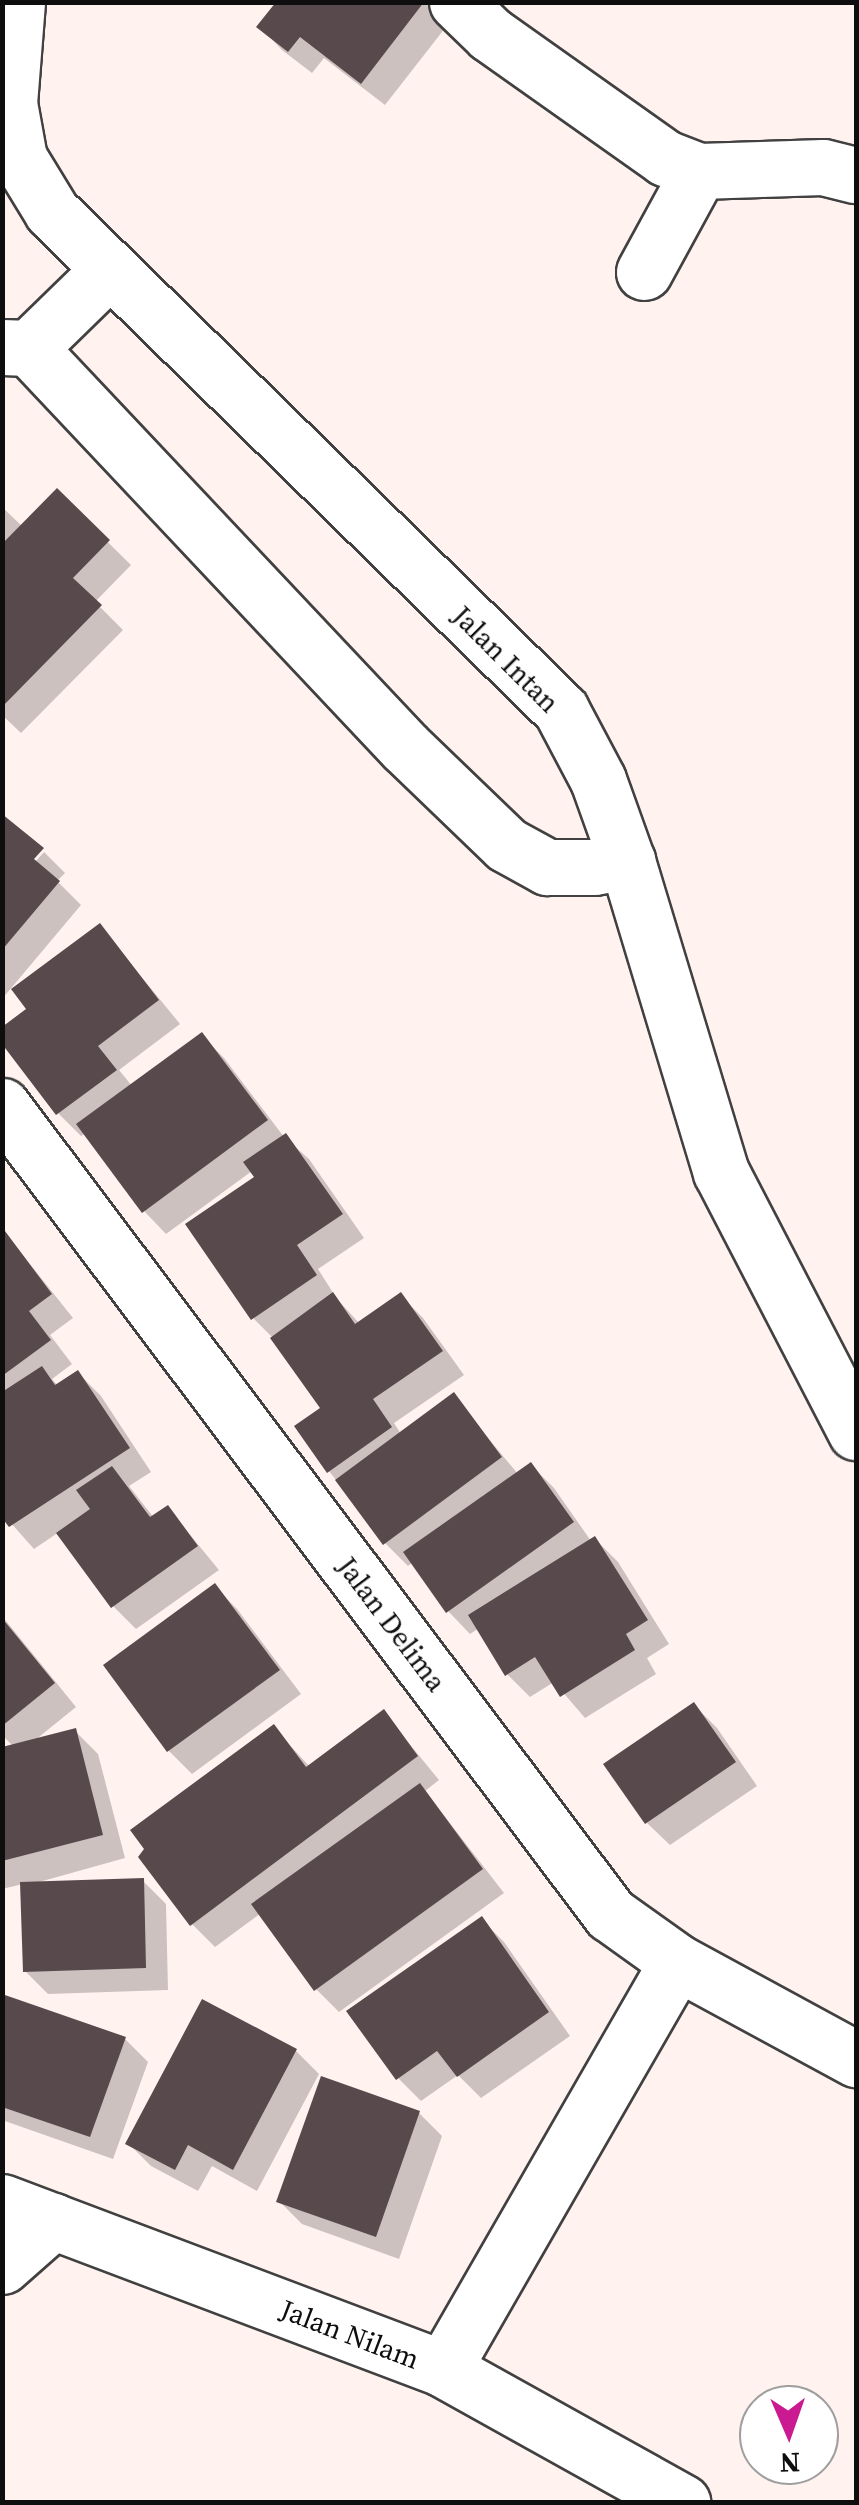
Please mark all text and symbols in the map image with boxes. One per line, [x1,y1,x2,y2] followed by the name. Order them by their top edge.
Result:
[446,599,566,719] street label: Jalan Intan
[331,1550,453,1698] street label: Jalan Delima
[276,2292,424,2376] street label: Jalan Nilam
[739,2385,839,2485] north arrow
[779,2444,801,2482] text: N

